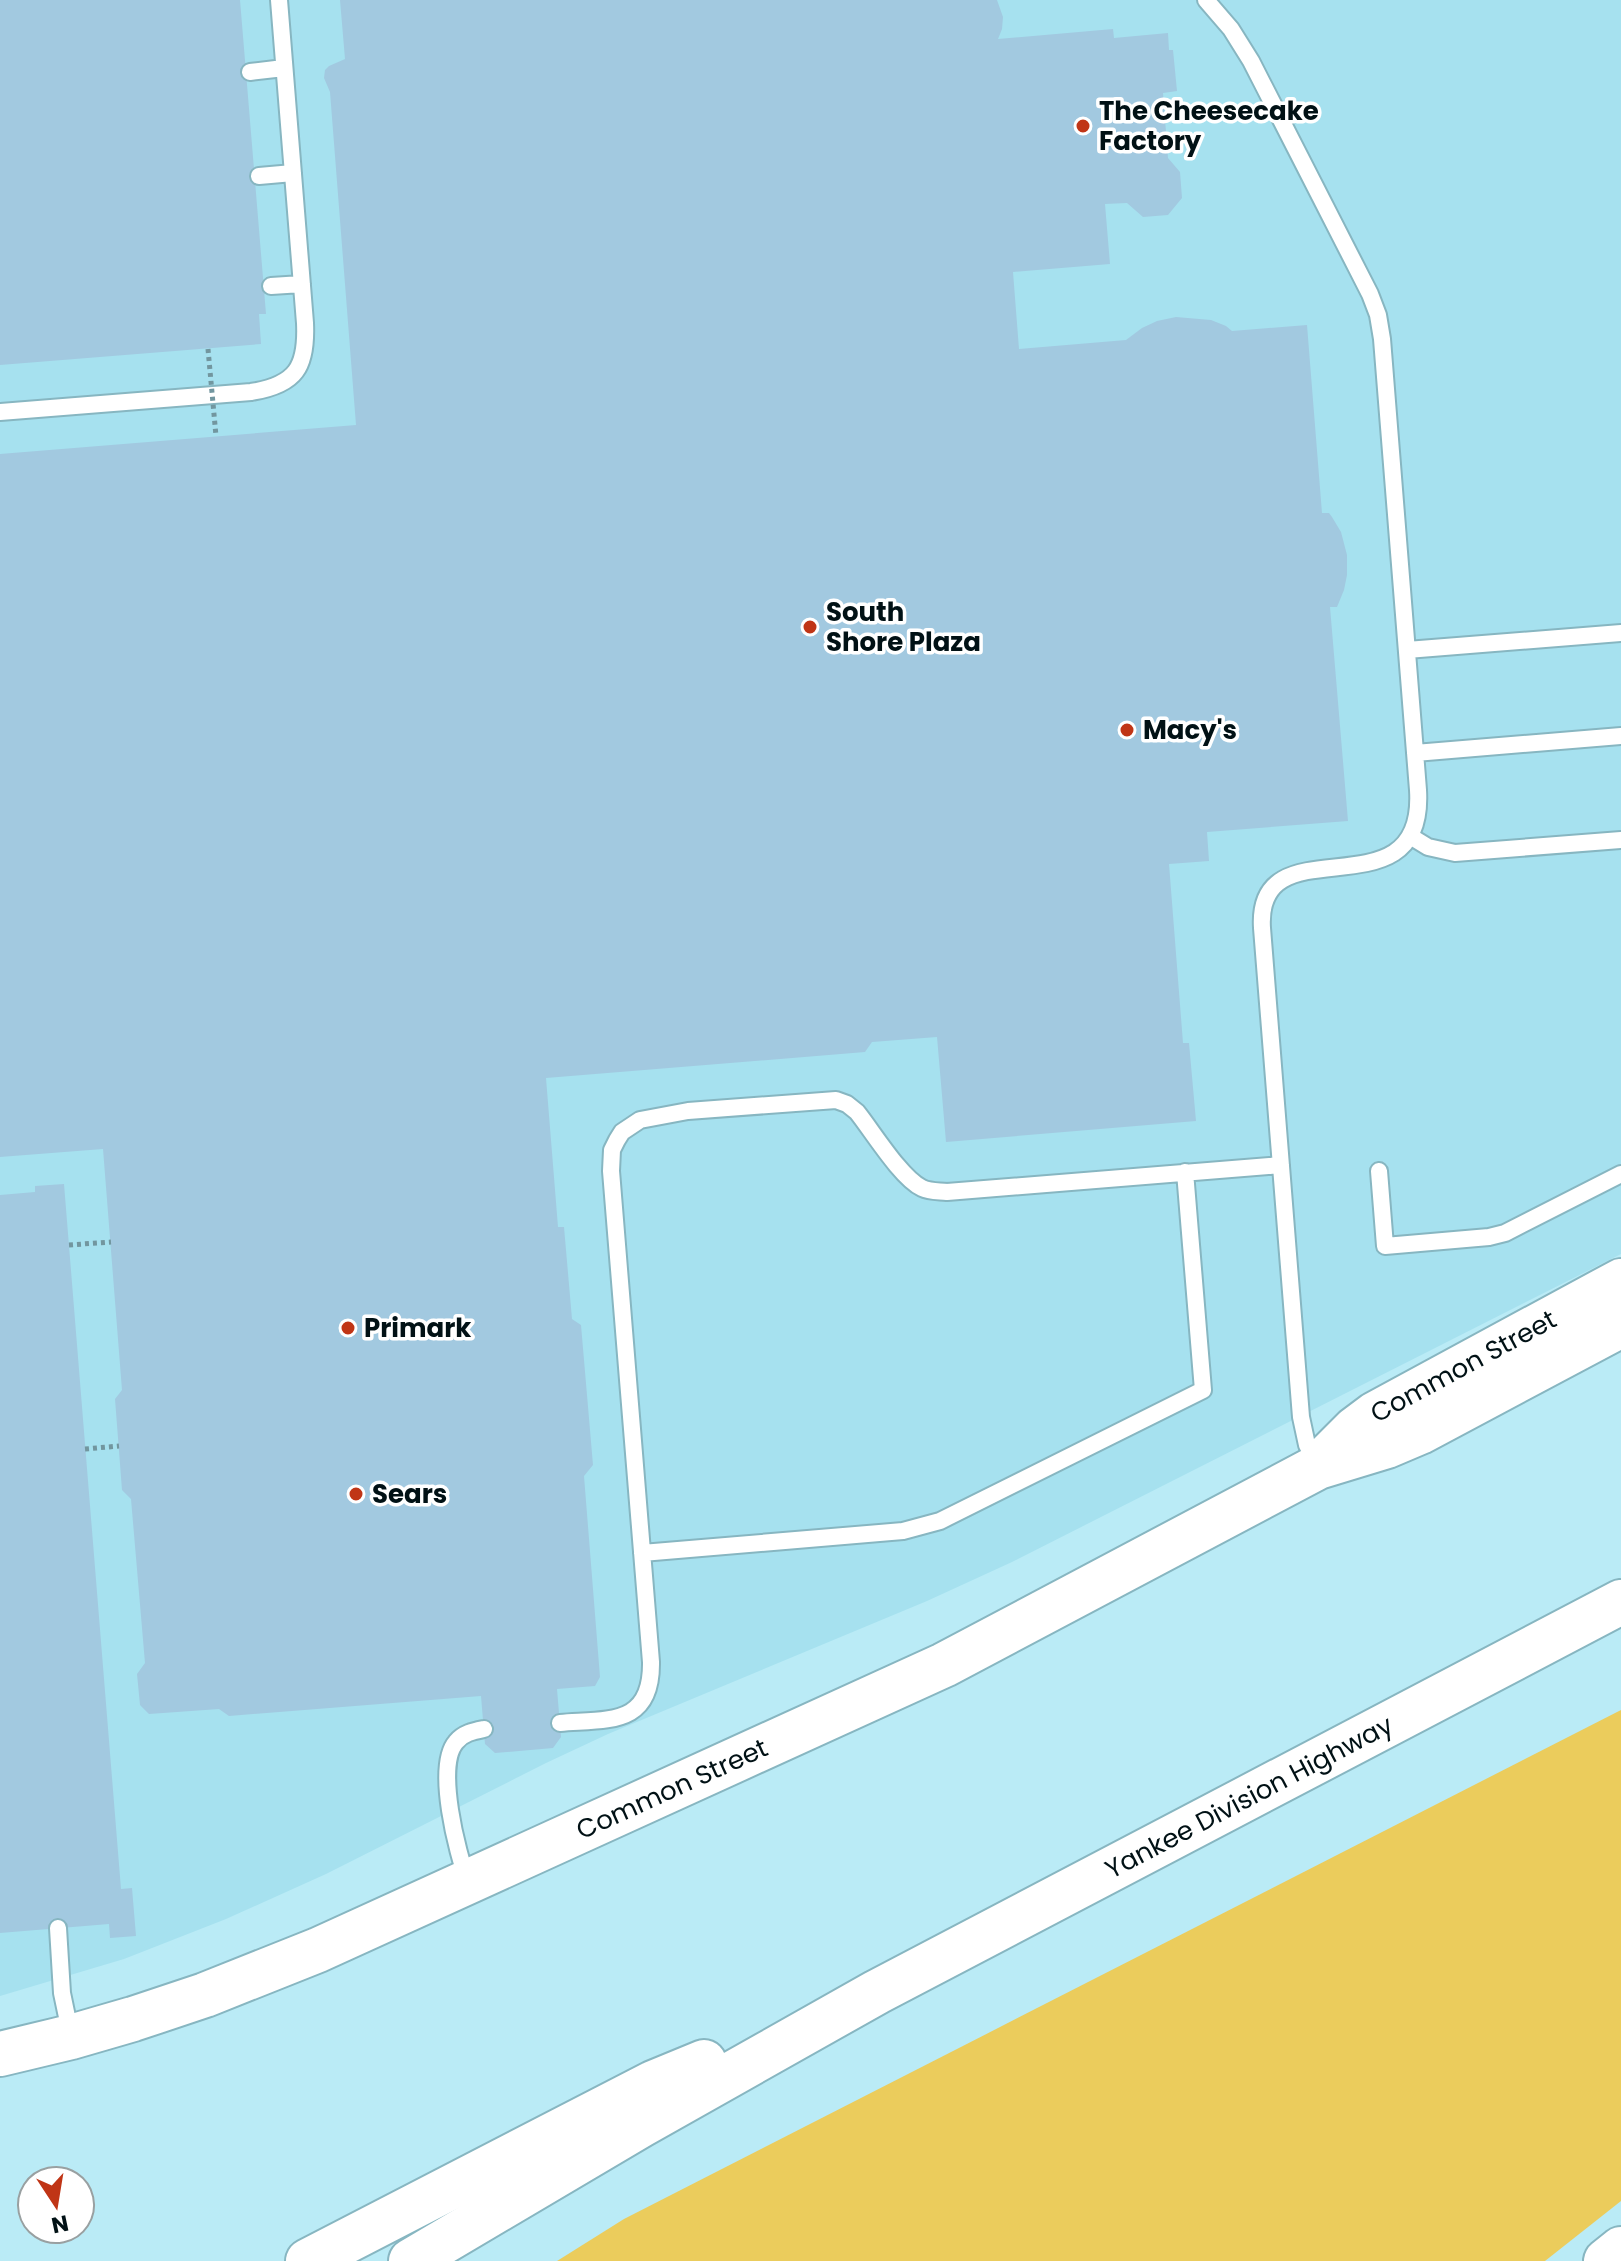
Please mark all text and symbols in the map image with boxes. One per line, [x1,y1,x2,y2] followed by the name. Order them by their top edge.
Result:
[1099,93,1319,159] place label: The Cheesecake Factory
[1074,117,1092,135] marker: The Cheesecake Factory
[826,594,981,660] place label: South Shore Plaza
[801,618,819,636] marker: South Shore Plaza
[1143,712,1237,748] place label: Macy's
[1118,721,1136,739] marker: Macy's
[1364,1301,1563,1431] street label: Common Street
[364,1310,471,1346] place label: Primark
[339,1319,357,1337] marker: Primark
[372,1476,447,1512] place label: Sears
[347,1485,365,1503] marker: Sears
[1099,1707,1399,1887] street label: Yankee Division Highway
[570,1730,773,1848] street label: Common Street
[16,2165,96,2245] north arrow
[49,2207,71,2241] text: N

